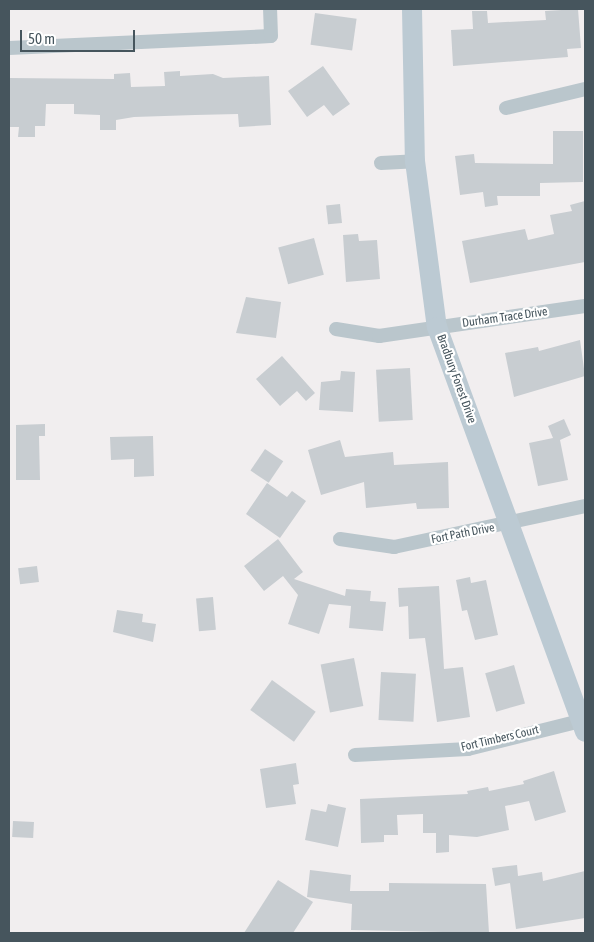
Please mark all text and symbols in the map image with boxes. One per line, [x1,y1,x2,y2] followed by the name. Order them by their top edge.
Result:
[22,20,138,52] scale bar
[28,30,55,47] text: 50 m
[461,305,549,331] street label: Durham Trace Drive
[433,333,479,425] street label: Bradbury Forest Drive
[430,521,496,547] street label: Fort Path Drive
[460,723,540,755] street label: Fort Timbers Court

